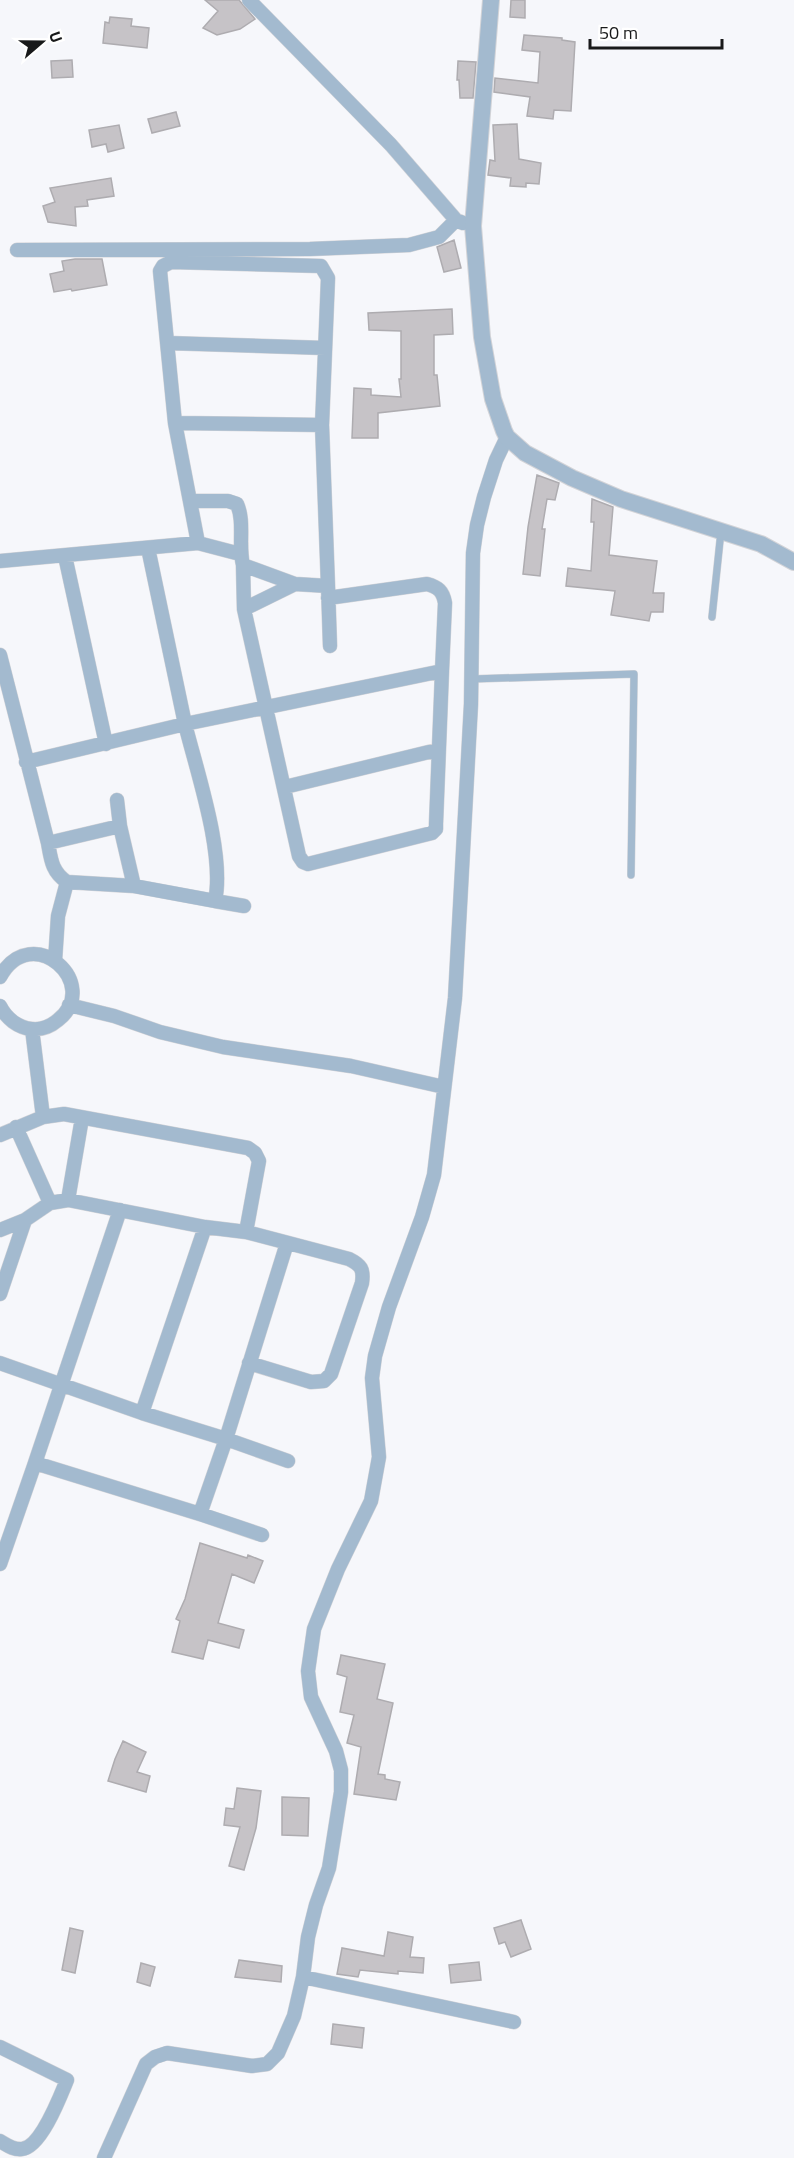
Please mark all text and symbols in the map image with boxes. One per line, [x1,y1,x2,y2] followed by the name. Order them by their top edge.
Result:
[12,12,72,72] north arrow
[590,12,722,50] scale bar
[599,19,638,46] text: 50 m
[43,28,69,46] text: U

